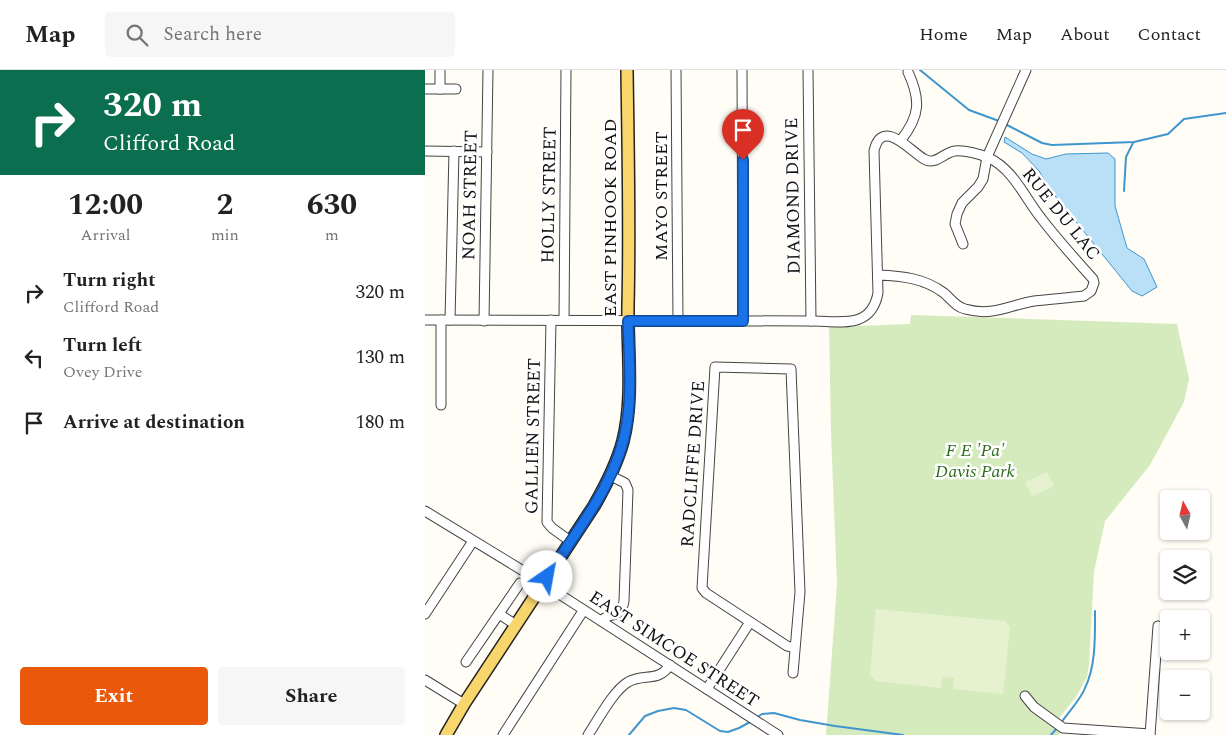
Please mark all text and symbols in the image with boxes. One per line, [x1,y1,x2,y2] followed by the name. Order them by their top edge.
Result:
[105,12,455,57] search box
[25,17,75,53] text: Map
[163,20,262,49] text: Search here
[123,21,151,49] icon: search
[919,21,968,48] text: Home
[996,21,1032,48] text: Map
[1060,21,1110,48] text: About
[1138,21,1201,48] text: Contact
[103,79,202,132] text: 320 m
[20,90,85,155] icon: right
[722,109,764,160] pin
[729,116,757,144] icon: arrive
[778,117,808,275] street label: DIAMOND DRIVE
[597,119,624,317] street label: EAST PINHOOK ROAD
[534,126,564,264] street label: HOLLY STREET
[103,127,235,160] text: Clifford Road
[455,130,485,260] street label: NOAH STREET
[648,131,675,261] street label: MAYO STREET
[1015,162,1107,266] street label: RUE DU LAC
[68,182,143,228] text: 12:00
[216,182,233,228] text: 2
[307,182,357,228] text: 630
[81,223,130,247] text: Arrival
[211,223,239,247] text: min
[325,223,339,247] text: m
[63,266,156,295] text: Turn right
[355,278,405,307] text: 320 m
[20,279,48,307] icon: right
[63,295,159,319] text: Clifford Road
[63,331,142,360] text: Turn left
[355,343,405,372] text: 130 m
[20,344,48,372] icon: left
[518,358,548,514] street label: GALLIEN STREET
[63,360,143,384] text: Ovey Drive
[674,380,712,548] street label: RADCLIFFE DRIVE
[63,408,245,437] text: Arrive at destination
[355,408,405,437] text: 180 m
[20,409,48,437] icon: arrive
[935,437,1016,485] park label: F E 'Pa' Davis Park
[1160,490,1210,540] north arrow
[1160,490,1210,720] map controls
[520,550,572,602] position arrow
[1160,550,1210,600] button: layers
[584,584,764,714] street label: EAST SIMCOE STREET
[1160,610,1210,660] button: +
[20,667,208,725] button: Exit
[218,667,405,725] button: Share
[1160,670,1210,720] button: −

